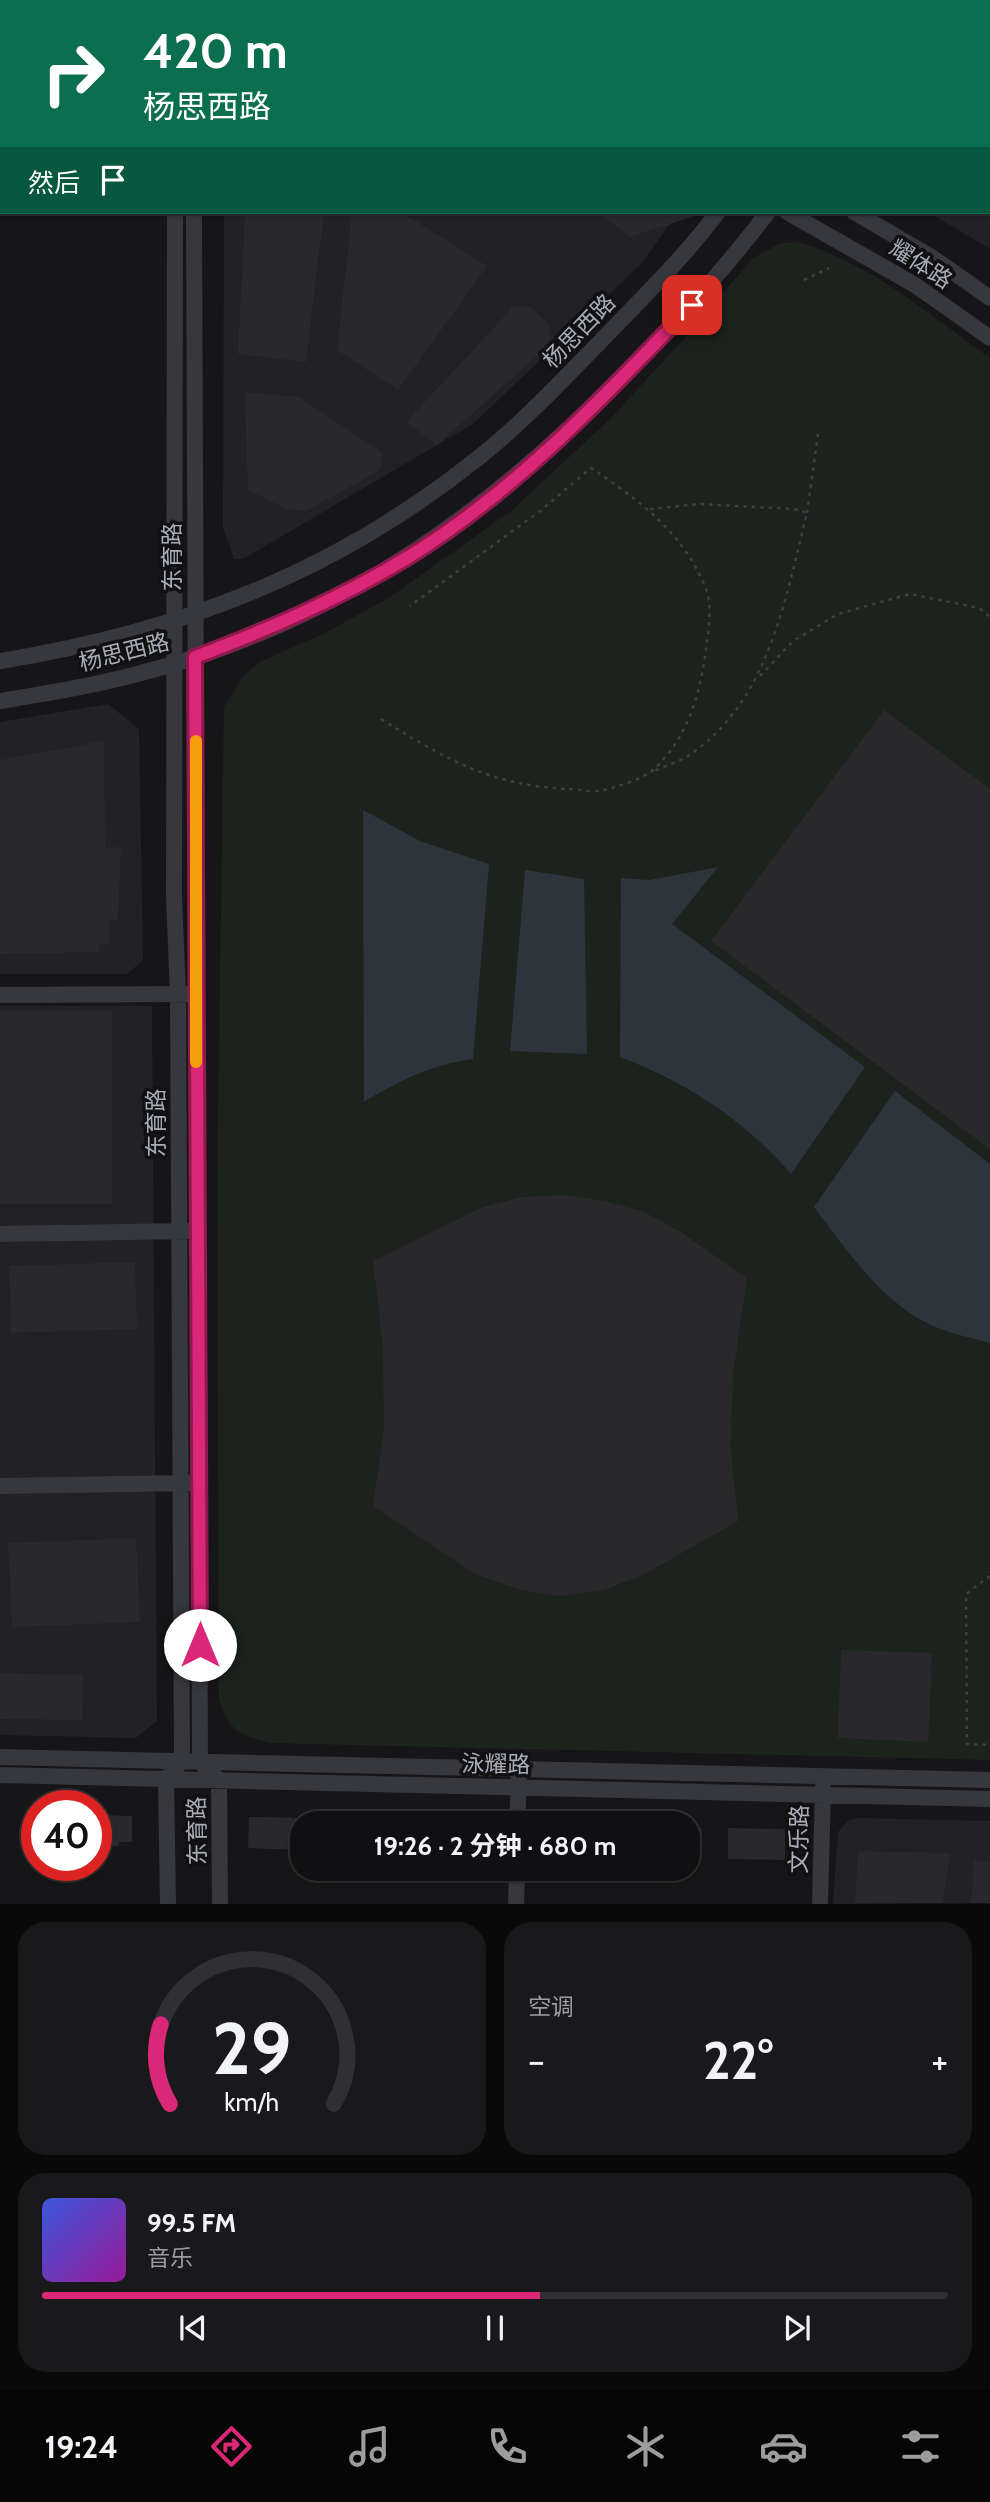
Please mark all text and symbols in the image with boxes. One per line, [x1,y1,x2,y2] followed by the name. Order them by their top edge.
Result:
[143,21,288,80] text: 420 m
[28,28,119,119] icon: right
[143,87,271,126] text: 杨思西路
[94,161,132,199] icon: arrive
[28,167,80,199] text: 然后
[884,233,958,295] street label: 耀体路
[662,275,722,335] pin
[673,286,711,324] icon: arrive
[537,288,621,374] street label: 杨思西路
[158,523,186,592] street label: 东育路
[76,627,172,677] street label: 杨思西路
[142,1089,170,1158] street label: 东育路
[163,1608,237,1682] position arrow
[461,1749,531,1779] street label: 泳耀路
[21,1790,112,1881] speed limit sign: 40
[182,1796,212,1866] street label: 东育路
[784,1804,814,1874] street label: 文乐路
[374,1830,616,1862] text: 19:26 · 2 分钟 · 680 m
[528,1993,574,2021] text: 空调
[212,2005,292,2093] text: 29
[703,2029,773,2092] text: 22°
[528,2037,545,2084] text: −
[931,2037,948,2084] text: +
[225,2087,279,2117] text: km/h
[147,2207,236,2239] text: 99.5 FM
[147,2244,193,2272] text: 音乐
[174,2309,212,2347] icon: previous
[476,2309,514,2347] icon: pause
[778,2309,816,2347] icon: next
[207,2422,256,2471] icon: directions
[345,2422,394,2471] icon: music
[483,2422,532,2471] icon: phone
[621,2422,670,2471] icon: climate
[759,2422,808,2471] icon: car
[896,2422,945,2471] icon: filters
[44,2427,118,2466] text: 19:24

